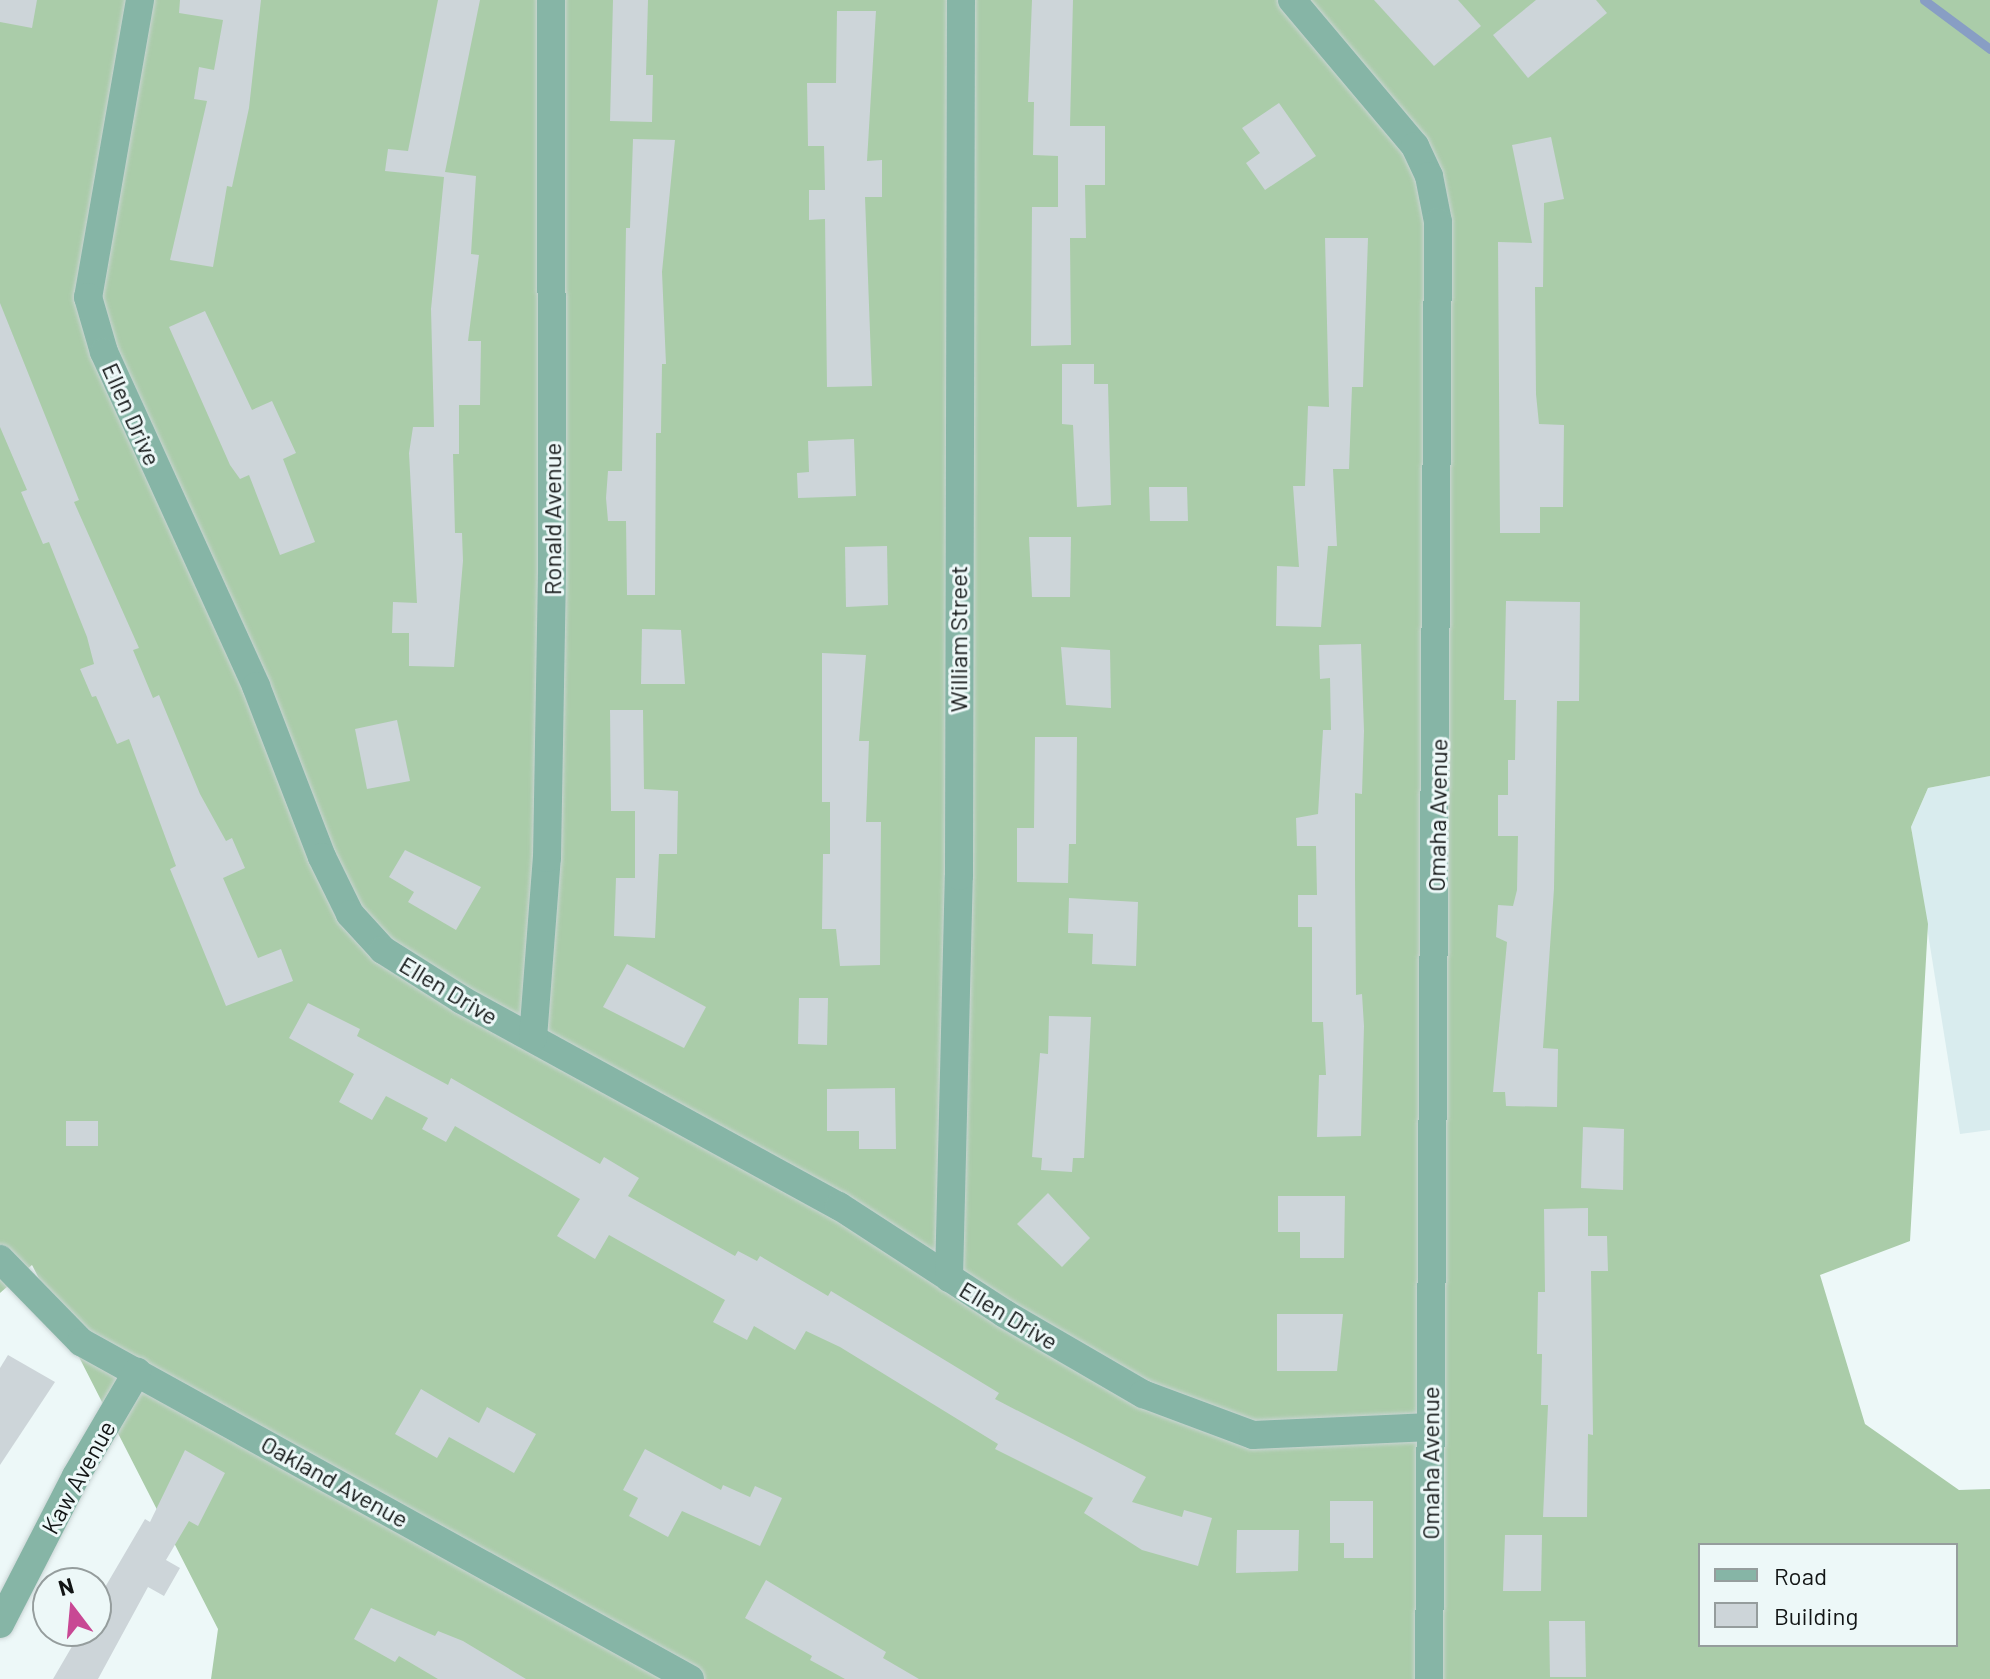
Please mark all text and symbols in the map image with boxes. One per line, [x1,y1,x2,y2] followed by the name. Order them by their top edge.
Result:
[97,358,167,470] street label: Ellen Drive
[538,443,566,595] street label: Ronald Avenue
[944,566,972,712] street label: William Street
[1421,738,1453,892] street label: Omaha Avenue
[395,949,503,1031] street label: Ellen Drive
[955,1274,1063,1356] street label: Ellen Drive
[1416,1386,1444,1540] street label: Omaha Avenue
[35,1415,121,1539] street label: Kaw Avenue
[256,1429,414,1533] street label: Oakland Avenue
[1698,1543,1958,1647] legend
[1774,1561,1827,1590] text: Road
[32,1567,112,1647] north arrow
[55,1571,77,1600] text: N
[1774,1601,1858,1630] text: Building

